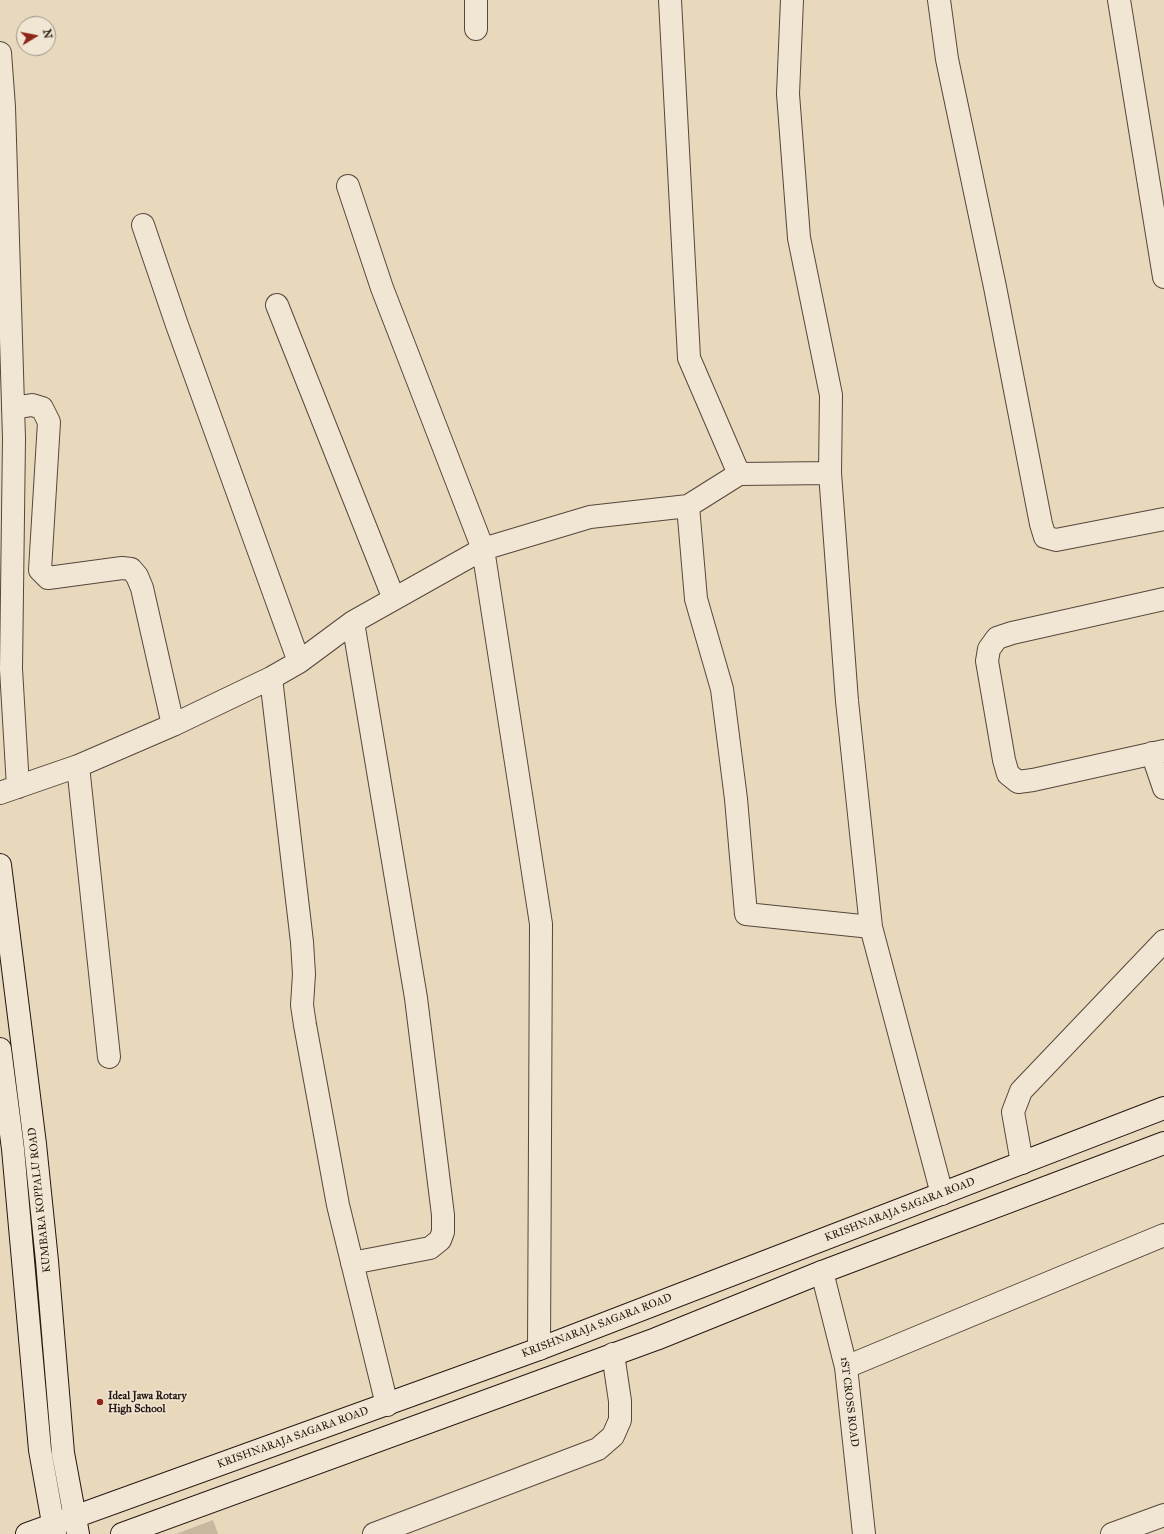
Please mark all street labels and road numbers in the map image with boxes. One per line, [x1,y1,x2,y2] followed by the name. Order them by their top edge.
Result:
[26,1127,54,1273] street label: KUMBARA KOPPALU ROAD
[823,1175,977,1245] street label: KRISHNARAJA SAGARA ROAD
[520,1291,674,1361] street label: KRISHNARAJA SAGARA ROAD
[837,1356,861,1448] street label: 1ST CROSS ROAD
[216,1404,370,1472] street label: KRISHNARAJA SAGARA ROAD

